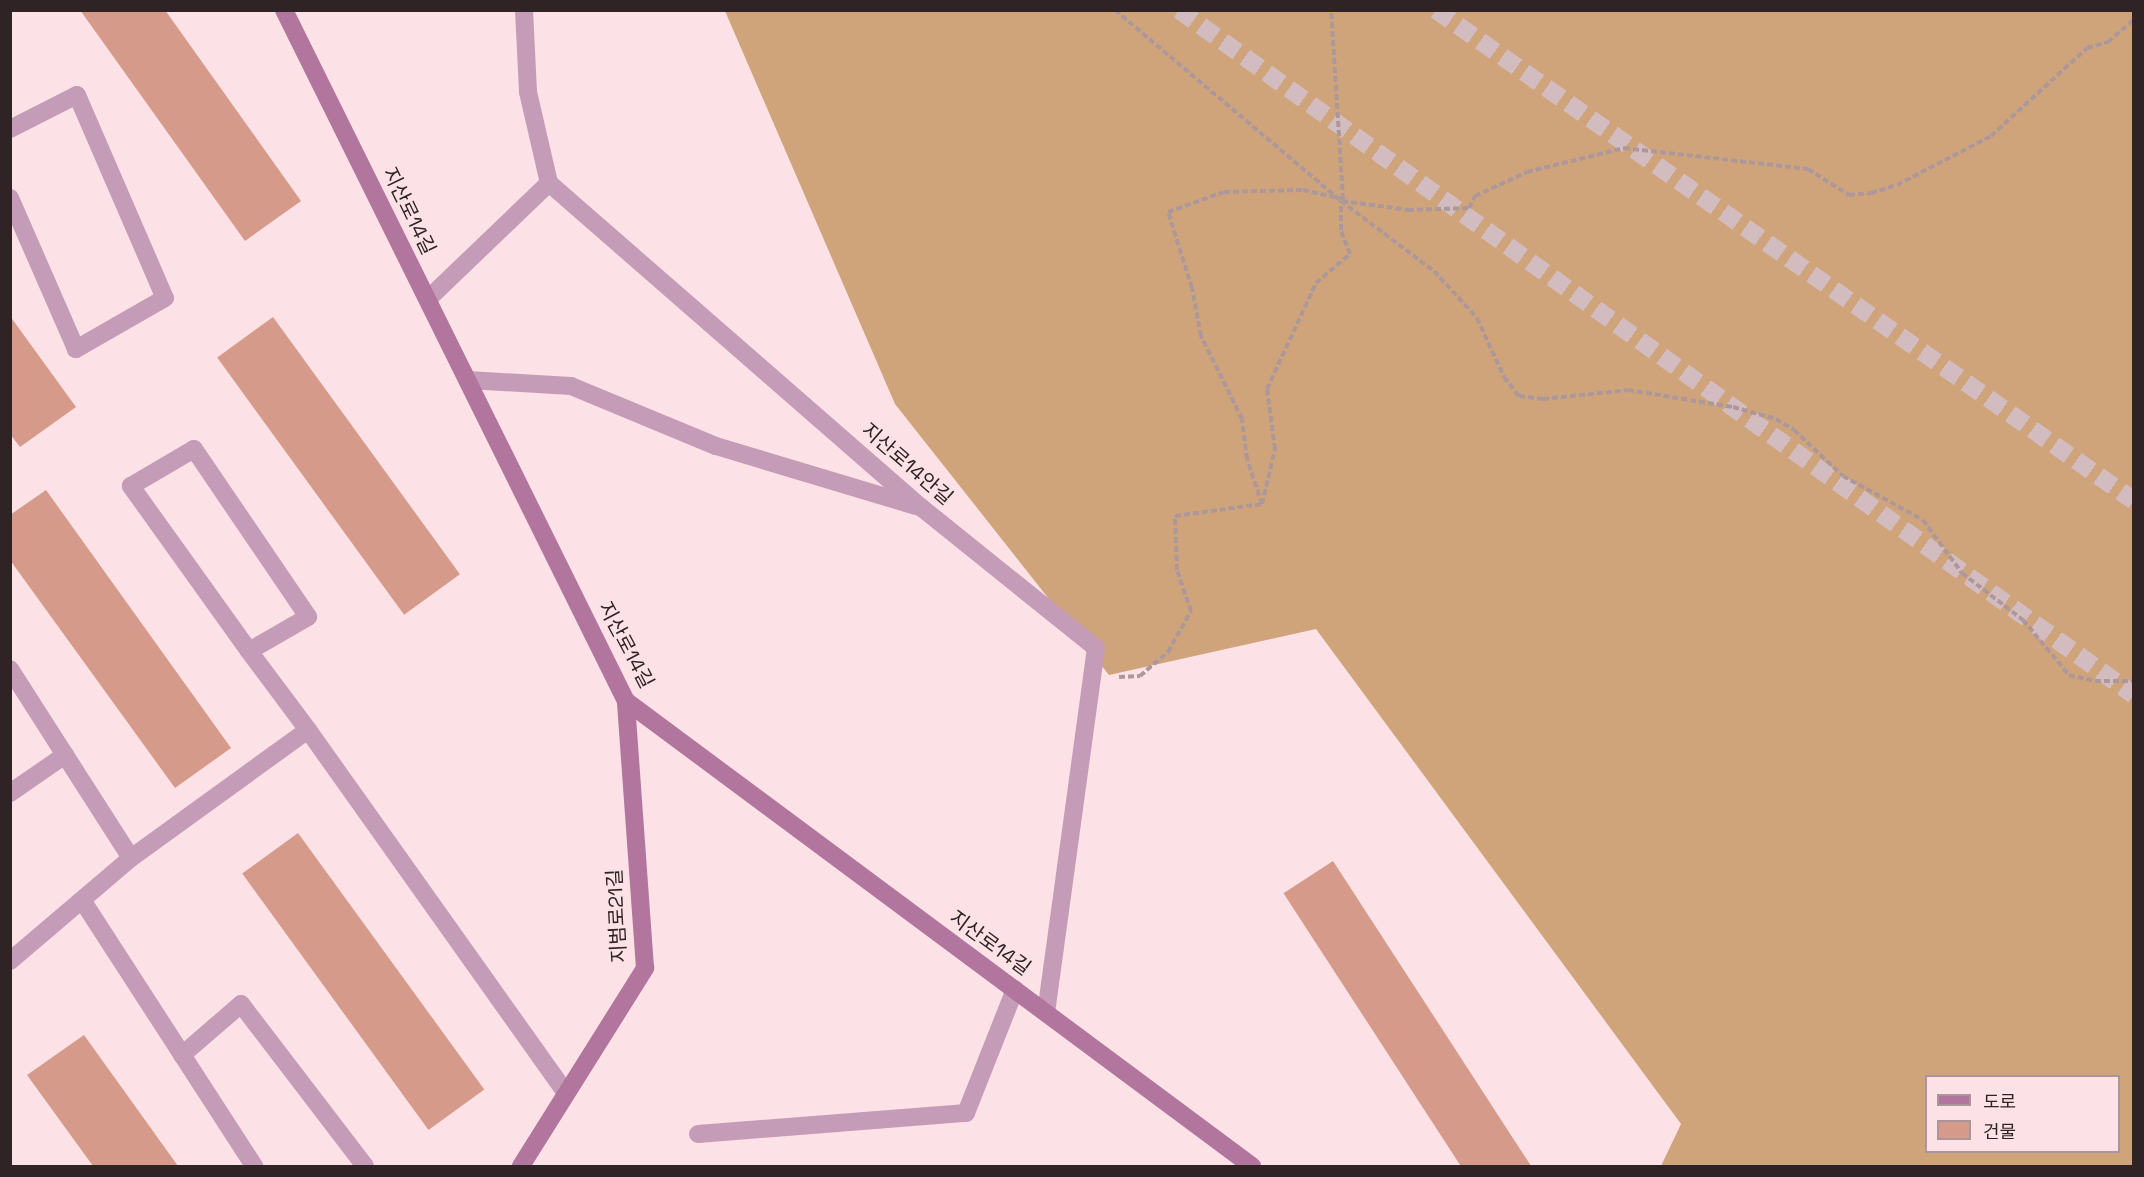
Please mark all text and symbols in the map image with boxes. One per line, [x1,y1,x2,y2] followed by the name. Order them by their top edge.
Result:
[378,163,440,259] street label: 지산로14길
[857,418,957,510] street label: 지산로14안길
[593,598,659,692] street label: 지산로14길
[603,868,631,964] street label: 지범로21길
[945,906,1035,980] street label: 지산로14길
[1925,1075,2120,1153] legend
[1983,1090,2016,1113] text: 도로
[1983,1120,2016,1143] text: 건물

